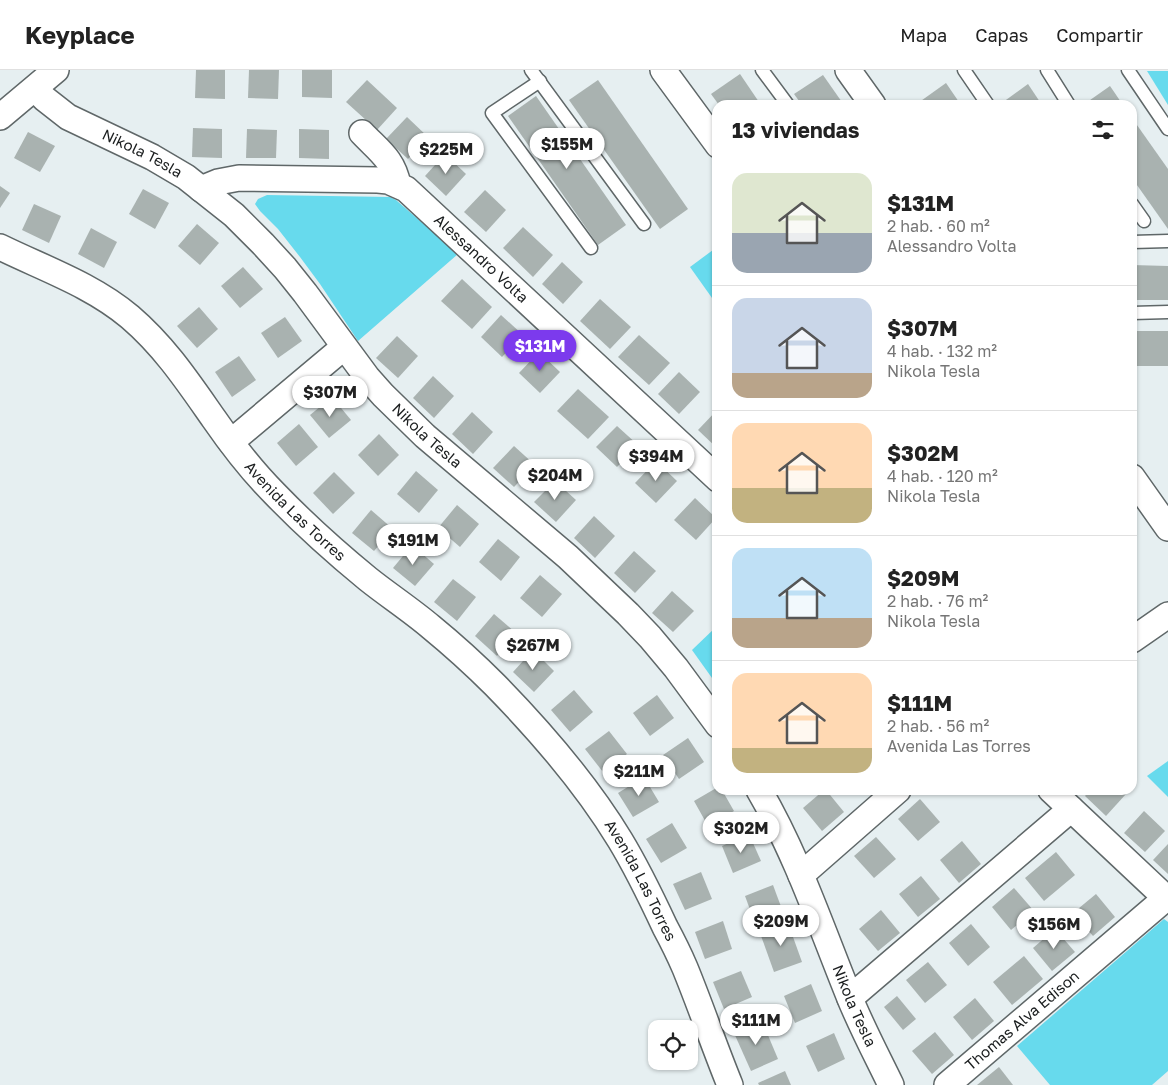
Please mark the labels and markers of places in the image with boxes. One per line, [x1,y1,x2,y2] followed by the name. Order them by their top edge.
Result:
[532,128,602,170] pin: $155M
[411,132,481,175] pin: $225M
[505,330,575,372] pin: $131M
[295,376,365,418] pin: $307M
[621,440,691,482] pin: $394M
[520,458,590,501] pin: $204M
[378,524,448,566] pin: $191M
[498,628,568,671] pin: $267M
[604,754,674,797] pin: $211M
[706,812,776,854] pin: $302M
[746,904,816,947] pin: $209M
[1019,908,1089,950] pin: $156M
[721,1004,791,1046] pin: $111M

